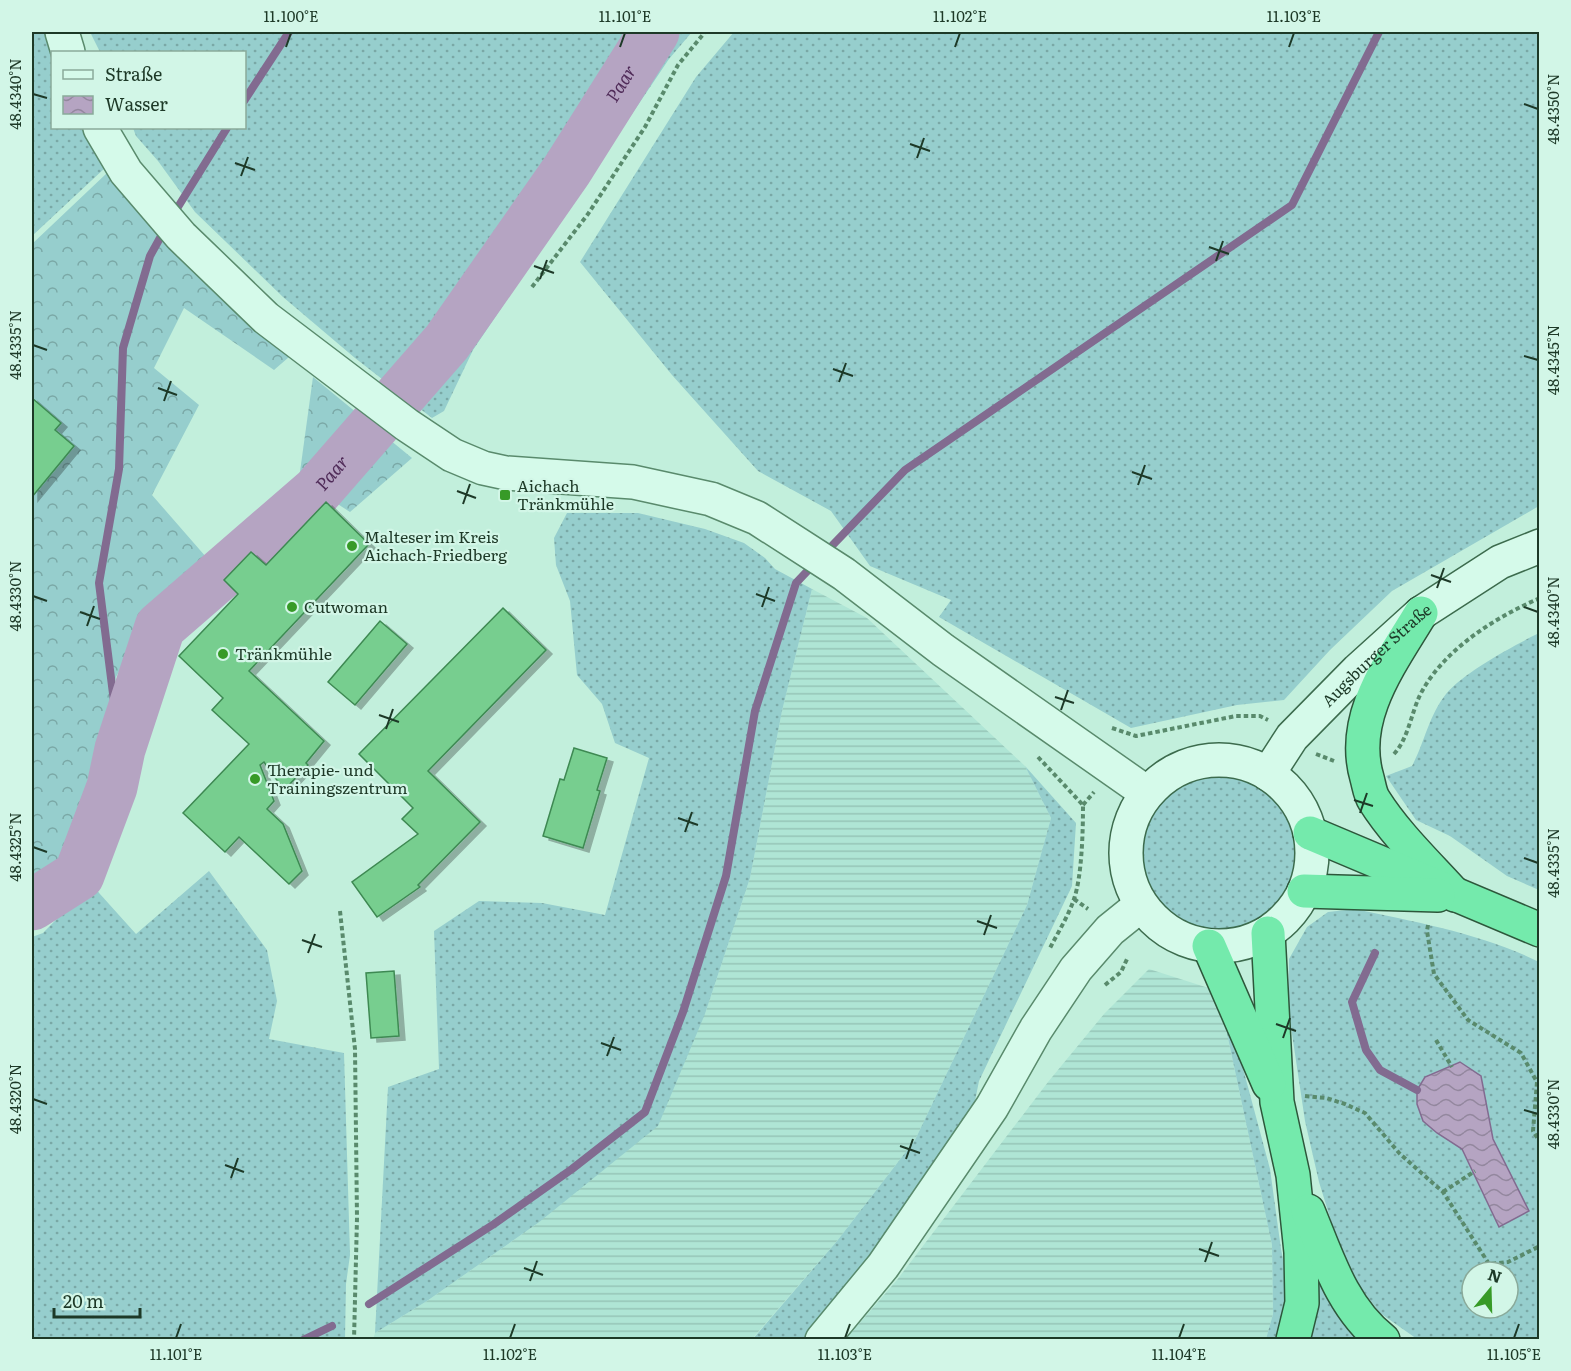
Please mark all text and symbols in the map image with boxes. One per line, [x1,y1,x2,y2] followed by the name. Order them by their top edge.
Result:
[263,4,319,27] text: 11.100°E
[599,4,651,27] text: 11.101°E
[933,4,987,27] text: 11.102°E
[1267,4,1321,27] text: 11.103°E
[51,51,246,129] legend
[3,58,26,130] text: 48.4340°N
[598,59,642,107] water label: Paar
[105,60,162,87] text: Straße
[1541,74,1564,145] text: 48.4350°N
[105,90,168,117] text: Wasser
[3,310,26,380] text: 48.4335°N
[1541,325,1564,395] text: 48.4345°N
[308,449,354,496] water label: Paar
[517,473,614,515] place label: Aichach Tränkmühle
[498,488,512,502] marker: Aichach Tränkmühle
[364,524,507,566] place label: Malteser im Kreis Aichach-Friedberg
[345,539,359,553] marker: Malteser im Kreis Aichach-Friedberg
[3,560,26,632] text: 48.4330°N
[1541,576,1564,648] text: 48.4340°N
[304,594,388,618] place label: Cutwoman
[1315,597,1436,712] street label: Augsburger Straße
[285,600,299,614] marker: Cutwoman
[235,641,332,665] place label: Tränkmühle
[216,647,230,661] marker: Tränkmühle
[267,757,408,799] place label: Therapie- und Trainingszentrum
[248,772,262,786] marker: Therapie- und Trainingszentrum
[3,812,26,882] text: 48.4325°N
[1541,828,1564,898] text: 48.4335°N
[3,1064,26,1134] text: 48.4320°N
[1541,1078,1564,1150] text: 48.4330°N
[1460,1260,1520,1320] north arrow
[1485,1261,1505,1288] text: N
[54,1281,140,1319] scale bar
[63,1287,104,1314] text: 20 m
[150,1342,202,1365] text: 11.101°E
[483,1342,537,1365] text: 11.102°E
[818,1342,872,1365] text: 11.103°E
[1152,1342,1206,1365] text: 11.104°E
[1487,1342,1541,1365] text: 11.105°E

